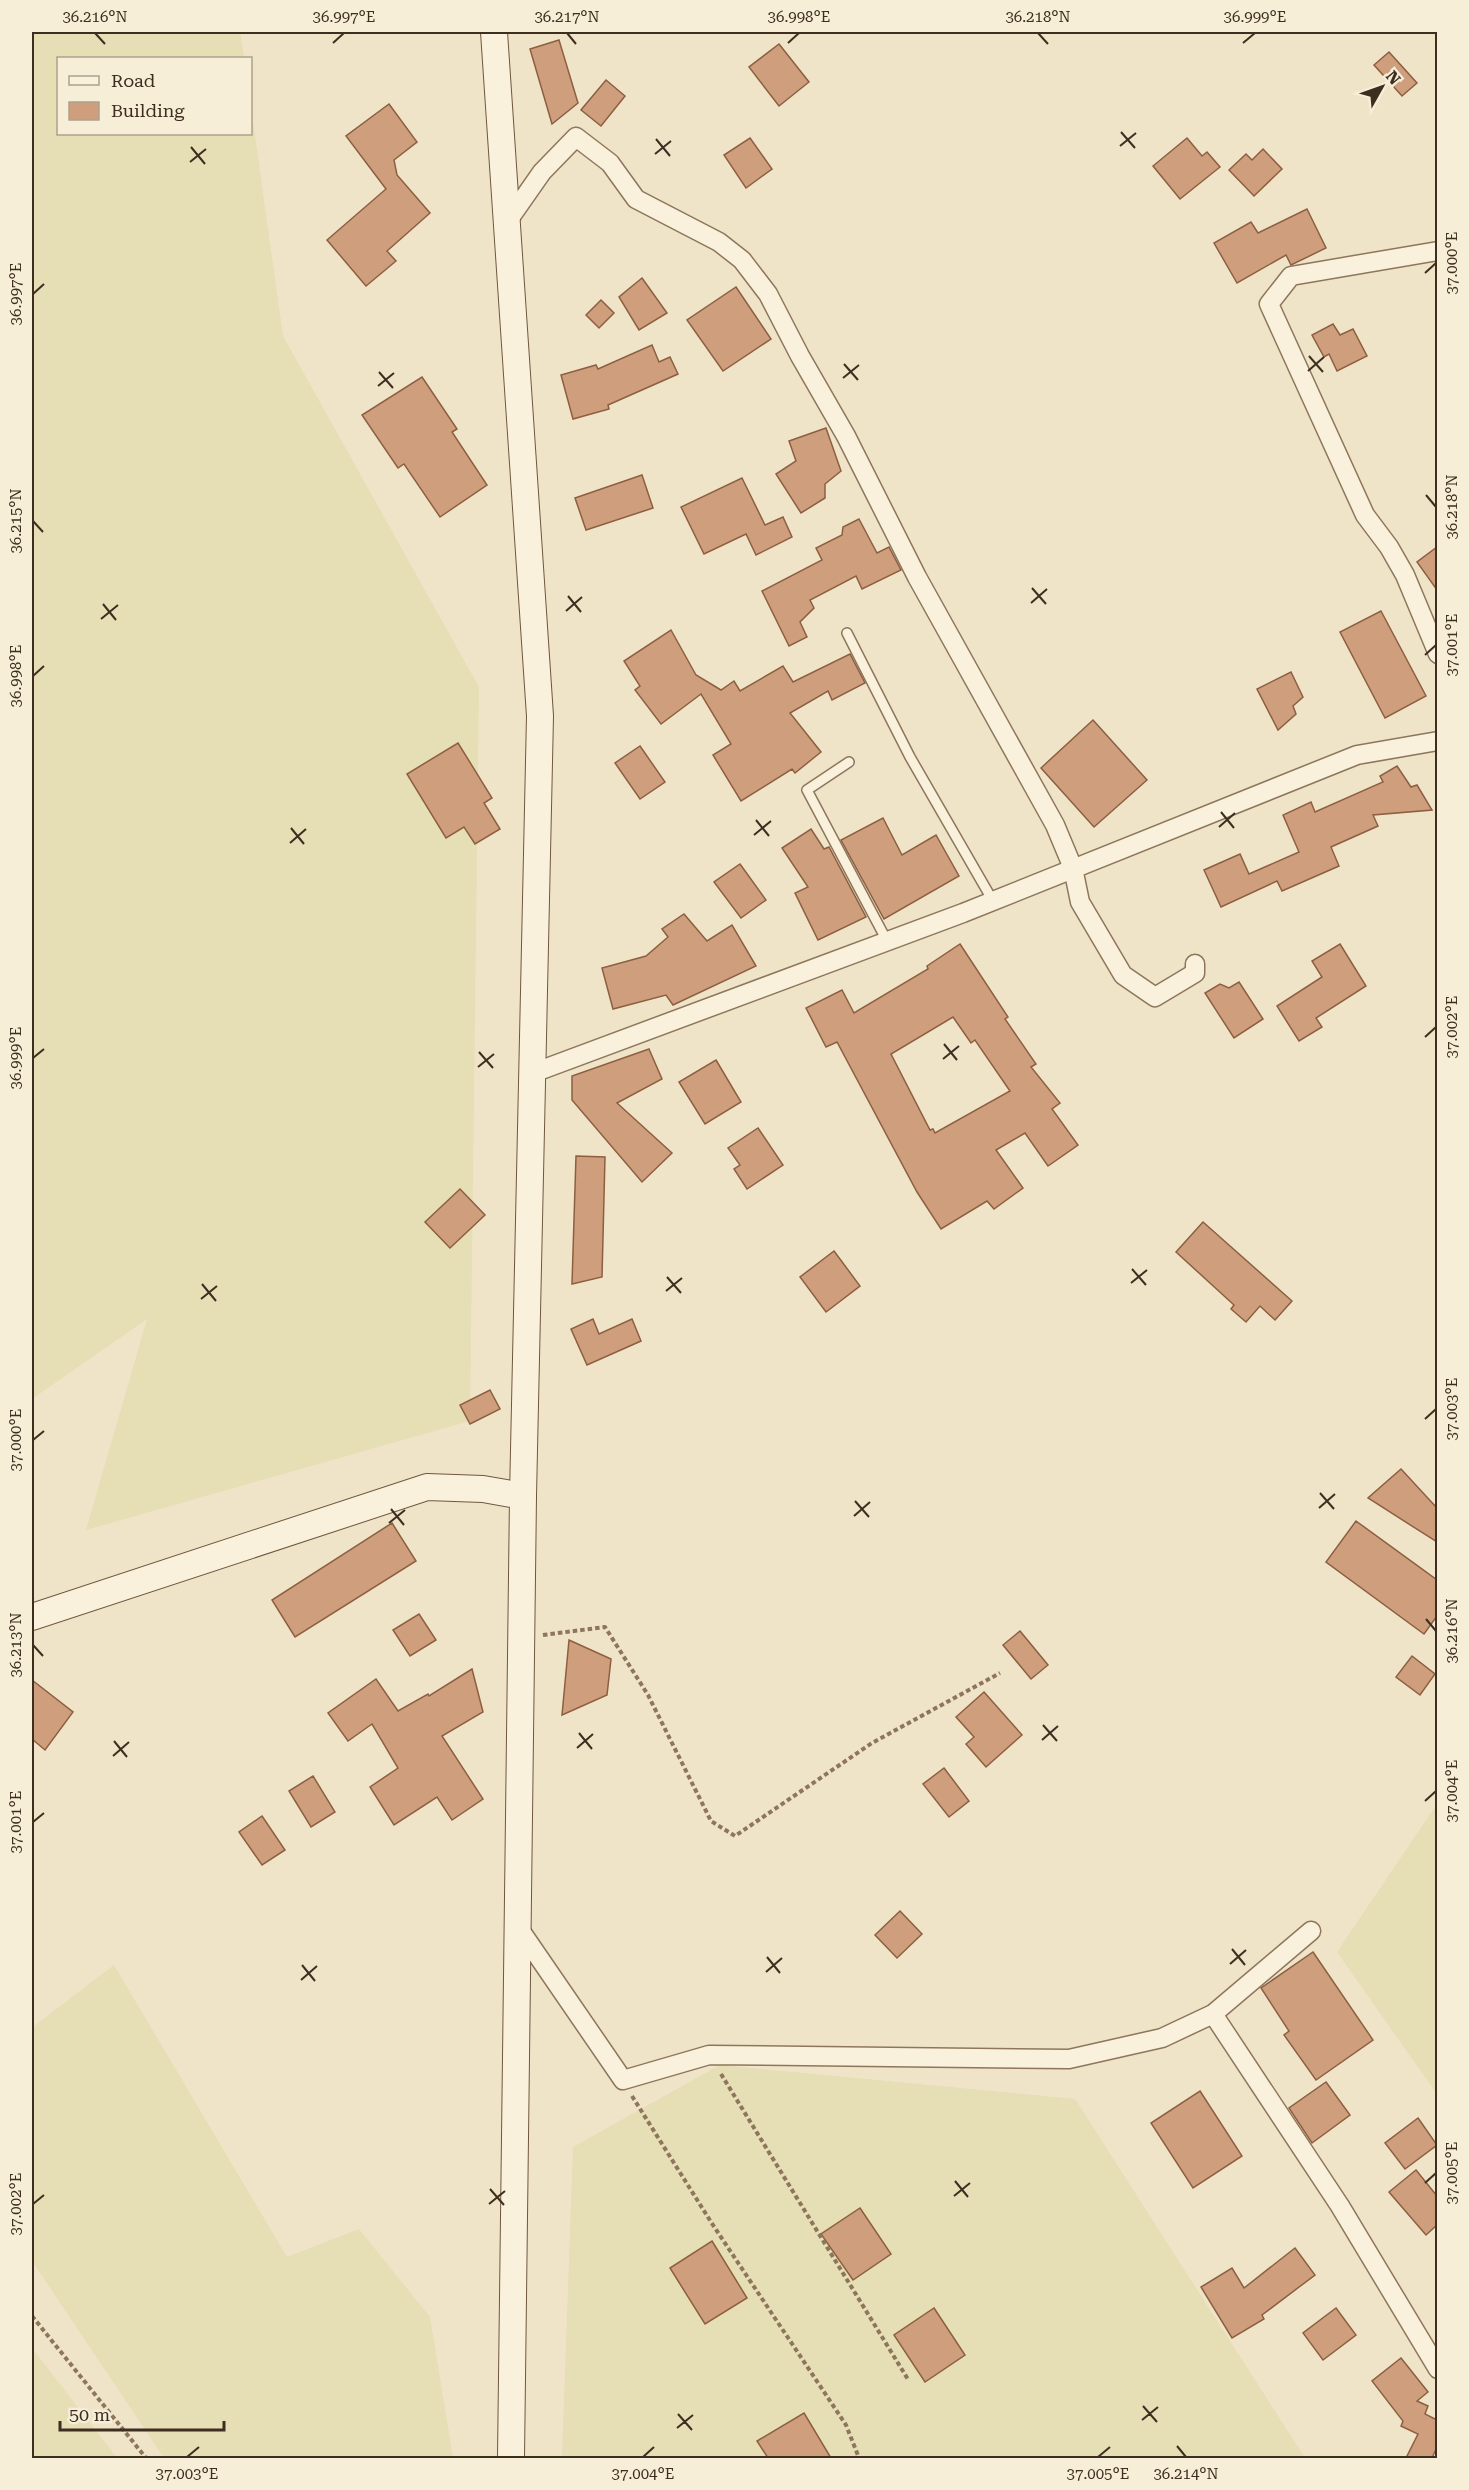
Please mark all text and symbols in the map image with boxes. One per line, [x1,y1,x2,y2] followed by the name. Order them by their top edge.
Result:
[62,8,128,26] text: 36.216°N
[313,8,375,26] text: 36.997°E
[534,8,600,26] text: 36.217°N
[768,8,830,26] text: 36.998°E
[1005,8,1071,26] text: 36.218°N
[1224,8,1286,26] text: 36.999°E
[57,57,252,135] legend
[1352,57,1412,117] north arrow
[1382,67,1404,89] text: N
[111,70,156,91] text: Road
[111,100,185,121] text: Building
[1443,232,1461,294] text: 37.000°E
[7,263,25,325] text: 36.997°E
[1443,474,1461,540] text: 36.218°N
[7,488,25,554] text: 36.215°N
[1443,614,1461,676] text: 37.001°E
[7,645,25,707] text: 36.998°E
[1443,996,1461,1058] text: 37.002°E
[7,1027,25,1089] text: 36.999°E
[1443,1378,1461,1440] text: 37.003°E
[7,1409,25,1471] text: 37.000°E
[1443,1598,1461,1664] text: 36.216°N
[7,1612,25,1678] text: 36.213°N
[1443,1760,1461,1822] text: 37.004°E
[7,1791,25,1853] text: 37.001°E
[1443,2142,1461,2204] text: 37.005°E
[7,2173,25,2235] text: 37.002°E
[60,2394,224,2432] scale bar
[69,2404,110,2425] text: 50 m
[156,2465,218,2483] text: 37.003°E
[612,2465,674,2483] text: 37.004°E
[1067,2465,1129,2483] text: 37.005°E
[1153,2465,1219,2483] text: 36.214°N

